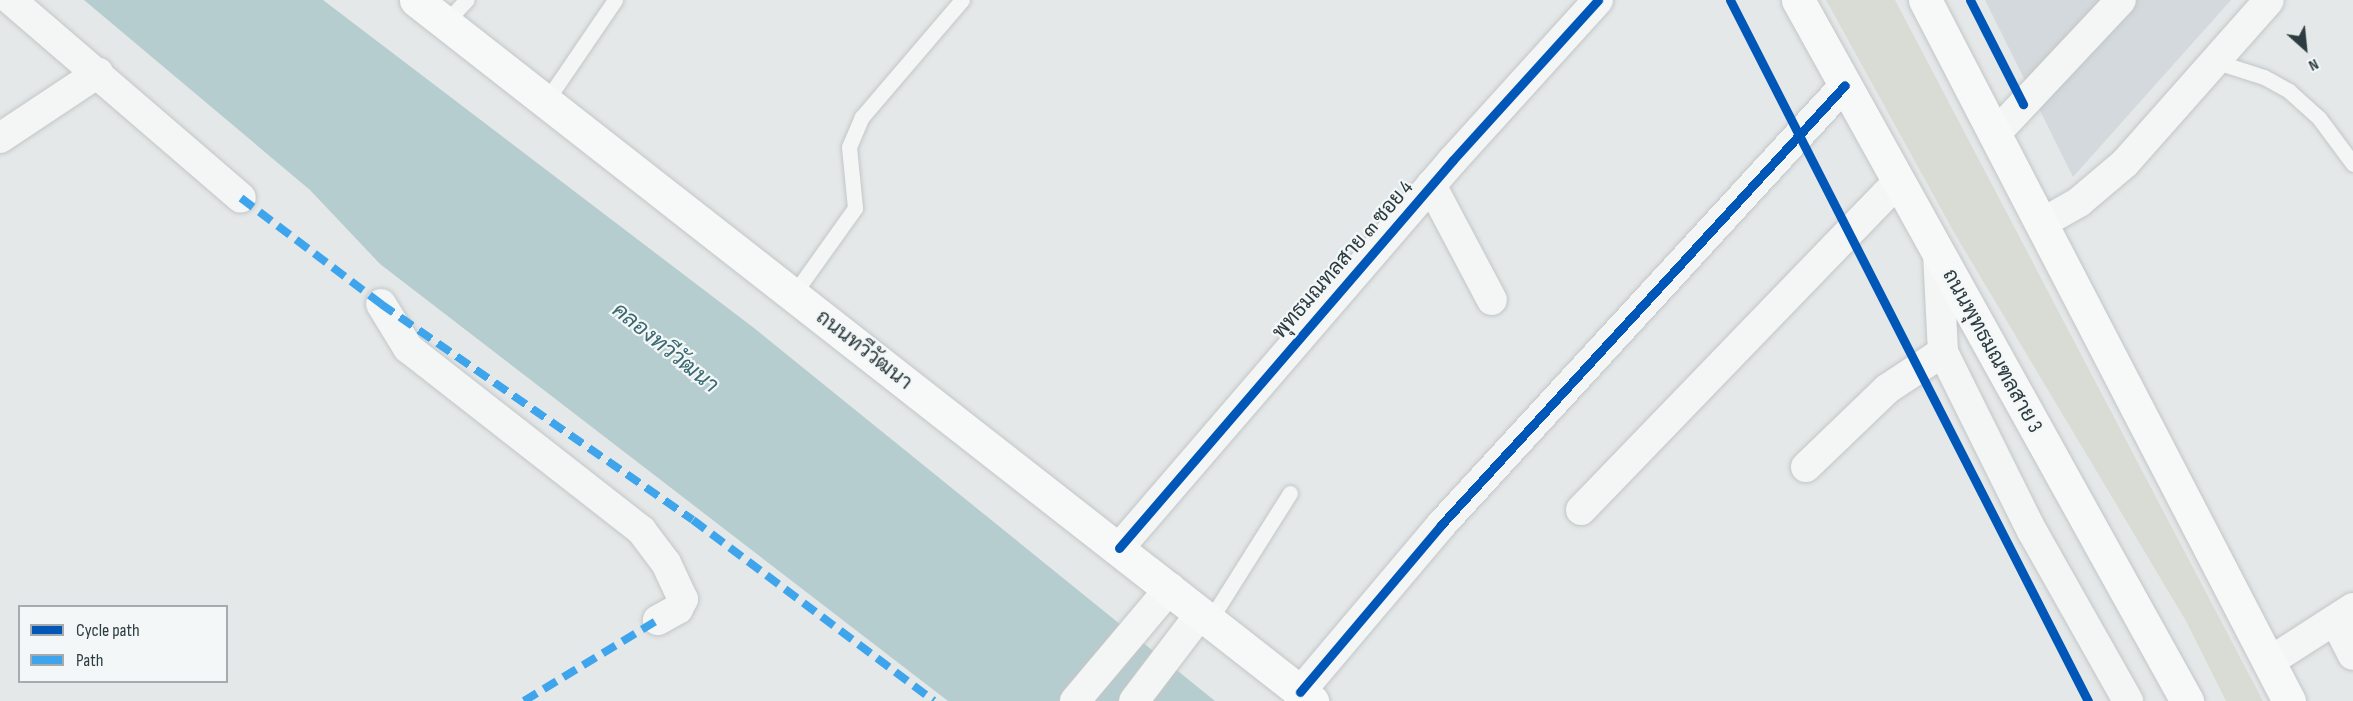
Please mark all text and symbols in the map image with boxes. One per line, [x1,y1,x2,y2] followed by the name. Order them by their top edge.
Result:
[2275,18,2335,78] north arrow
[2305,54,2322,75] text: N
[1267,176,1419,344] street label: พุทธมณทลสาย ๓ ซอย 4
[1937,265,2047,437] street label: ถนนพุทธมณฑลสาย 3
[607,297,723,399] water label: คลองทวีวัฒนา
[811,305,917,395] street label: ถนนทวีวัฒนา
[18,605,228,683] legend
[76,620,140,641] text: Cycle path
[76,650,104,671] text: Path

